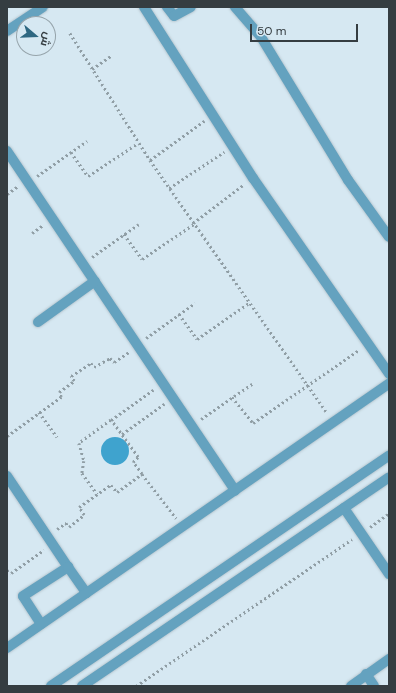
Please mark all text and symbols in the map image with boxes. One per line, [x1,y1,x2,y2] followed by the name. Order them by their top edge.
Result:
[16,16,56,56] north arrow
[252,16,360,42] scale bar
[257,23,286,39] text: 50 m
[37,31,55,49] text: ش

